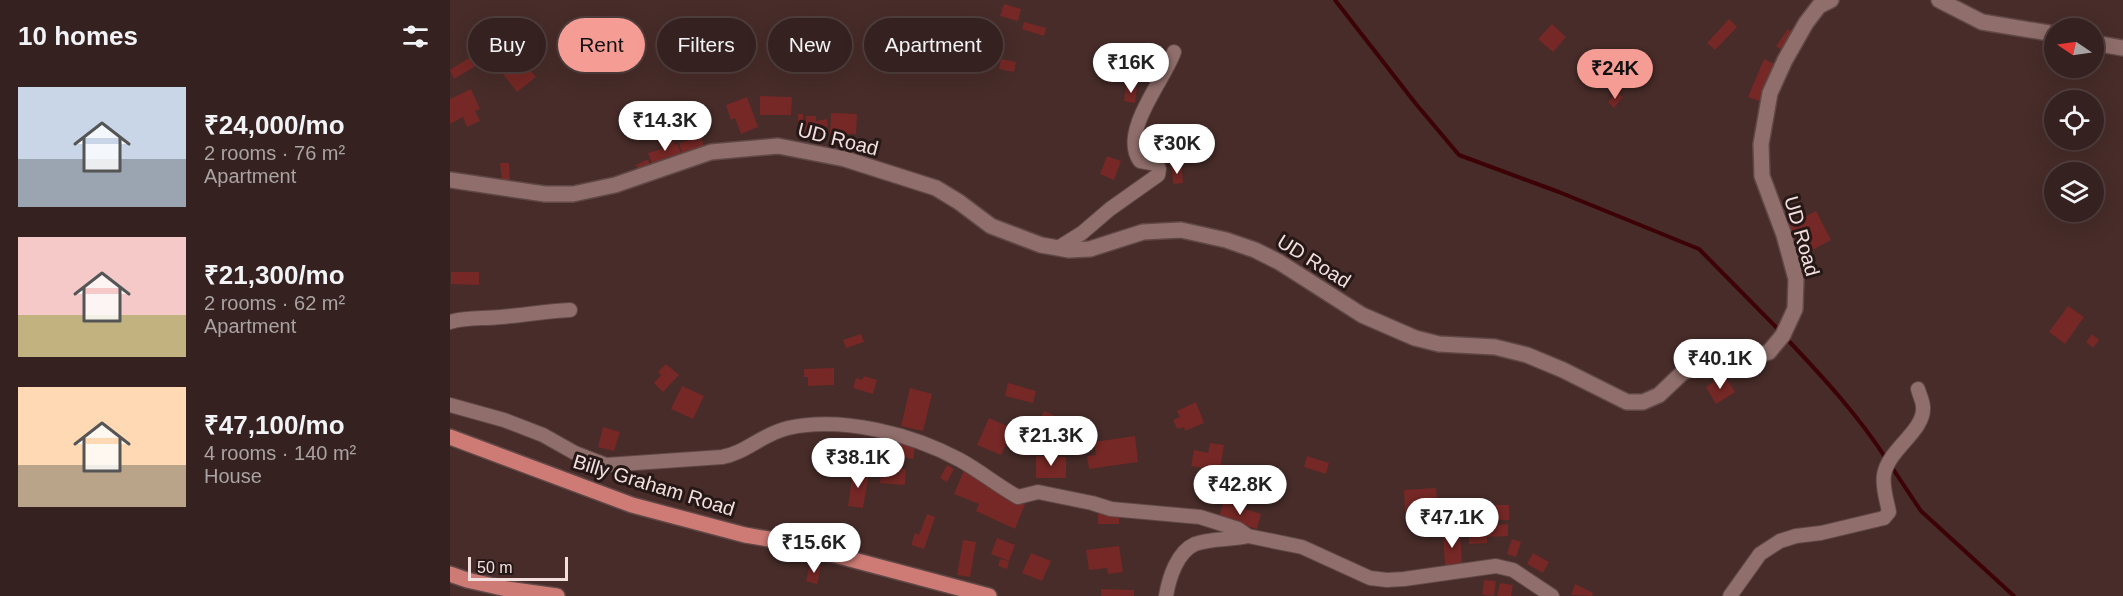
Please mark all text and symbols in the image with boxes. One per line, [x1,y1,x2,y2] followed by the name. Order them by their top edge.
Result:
[468,18,546,72] chip: Buy
[558,18,645,72] chip: Rent
[657,18,756,72] chip: Filters
[768,18,852,72] chip: New
[864,18,1003,72] chip: Apartment
[2044,18,2104,78] north arrow
[2044,18,2104,222] map controls
[399,20,432,53] icon: filters
[18,21,138,51] text: 10 homes
[1095,43,1167,94] pin: ₹16K
[1579,49,1651,100] pin: ₹24K
[1107,51,1155,73] text: ₹16K
[1591,57,1639,79] text: ₹24K
[2044,90,2104,150] button: locate
[616,101,714,152] pin: ₹14.3K
[633,109,697,131] text: ₹14.3K
[204,110,345,140] text: ₹24,000/mo
[66,111,138,183] icon: home
[795,118,881,160] street label: UD Road
[1141,124,1213,175] pin: ₹30K
[1153,132,1201,154] text: ₹30K
[204,142,345,164] text: 2 rooms · 76 m²
[2044,162,2104,222] button: layers
[204,165,296,187] text: Apartment
[1780,193,1824,279] street label: UD Road
[1273,230,1355,292] street label: UD Road
[204,260,345,290] text: ₹21,300/mo
[66,261,138,333] icon: home
[204,292,345,314] text: 2 rooms · 62 m²
[204,315,296,337] text: Apartment
[1671,339,1769,390] pin: ₹40.1K
[1688,347,1752,369] text: ₹40.1K
[204,410,345,440] text: ₹47,100/mo
[66,411,138,483] icon: home
[1002,416,1100,467] pin: ₹21.3K
[1019,424,1083,446] text: ₹21.3K
[809,438,907,489] pin: ₹38.1K
[204,442,356,464] text: 4 rooms · 140 m²
[826,446,890,468] text: ₹38.1K
[571,450,737,520] street label: Billy Graham Road
[204,465,262,487] text: House
[1191,465,1289,516] pin: ₹42.8K
[1208,473,1272,495] text: ₹42.8K
[1403,498,1501,549] pin: ₹47.1K
[1420,506,1484,528] text: ₹47.1K
[765,523,863,574] pin: ₹15.6K
[782,531,846,553] text: ₹15.6K
[468,554,568,582] scale bar
[477,559,513,576] text: 50 m

